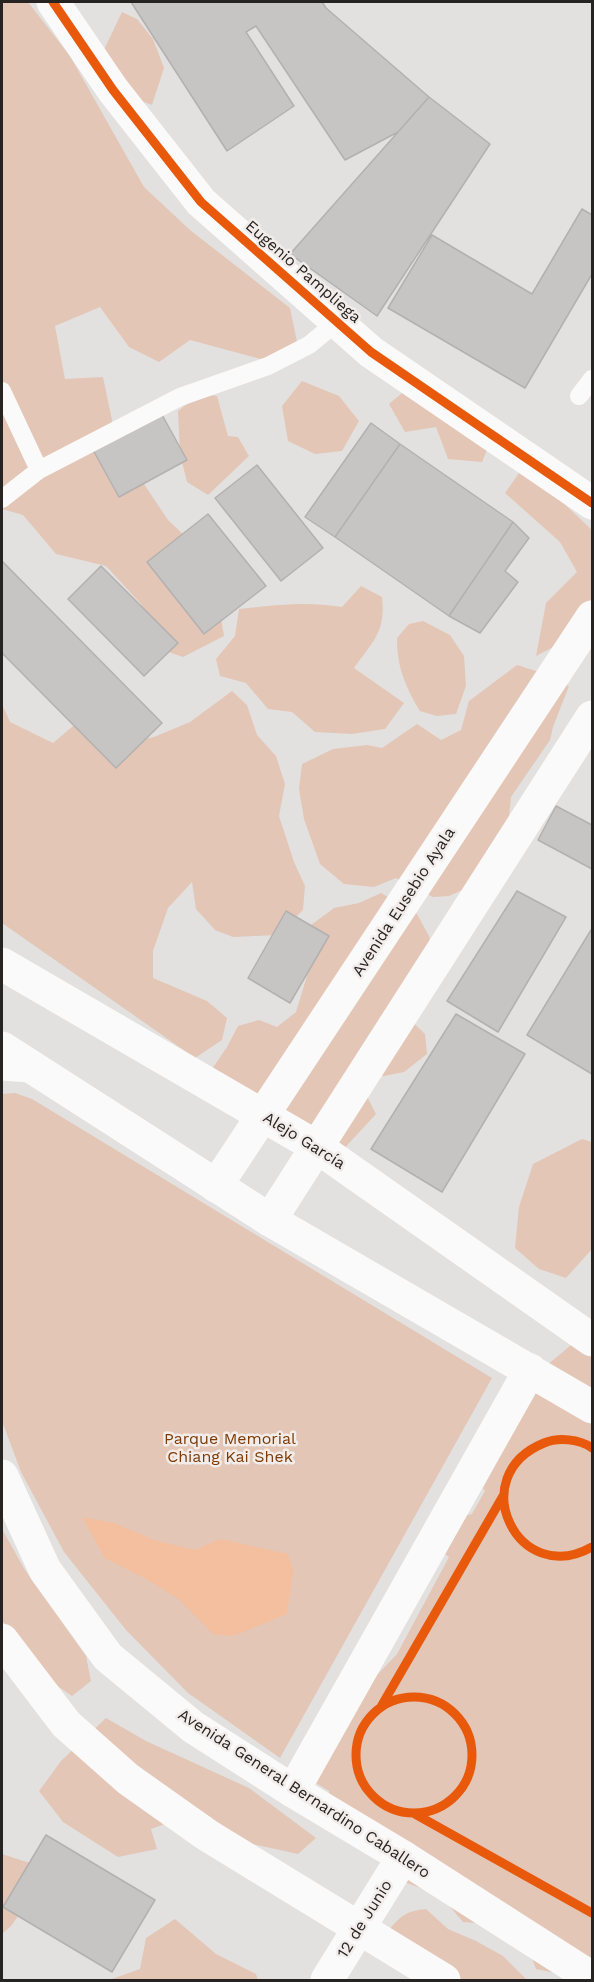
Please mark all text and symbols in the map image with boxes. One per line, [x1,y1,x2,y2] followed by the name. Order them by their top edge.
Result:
[241,217,365,327] street label: Eugenio Pampliega
[349,824,459,980] street label: Avenida Eusebio Ayala
[259,1108,349,1174] street label: Alejo García
[164,1429,296,1467] park label: Parque Memorial Chiang Kai Shek
[174,1705,434,1883] street label: Avenida General Bernardino Caballero
[333,1876,397,1962] street label: 12 de Junio

